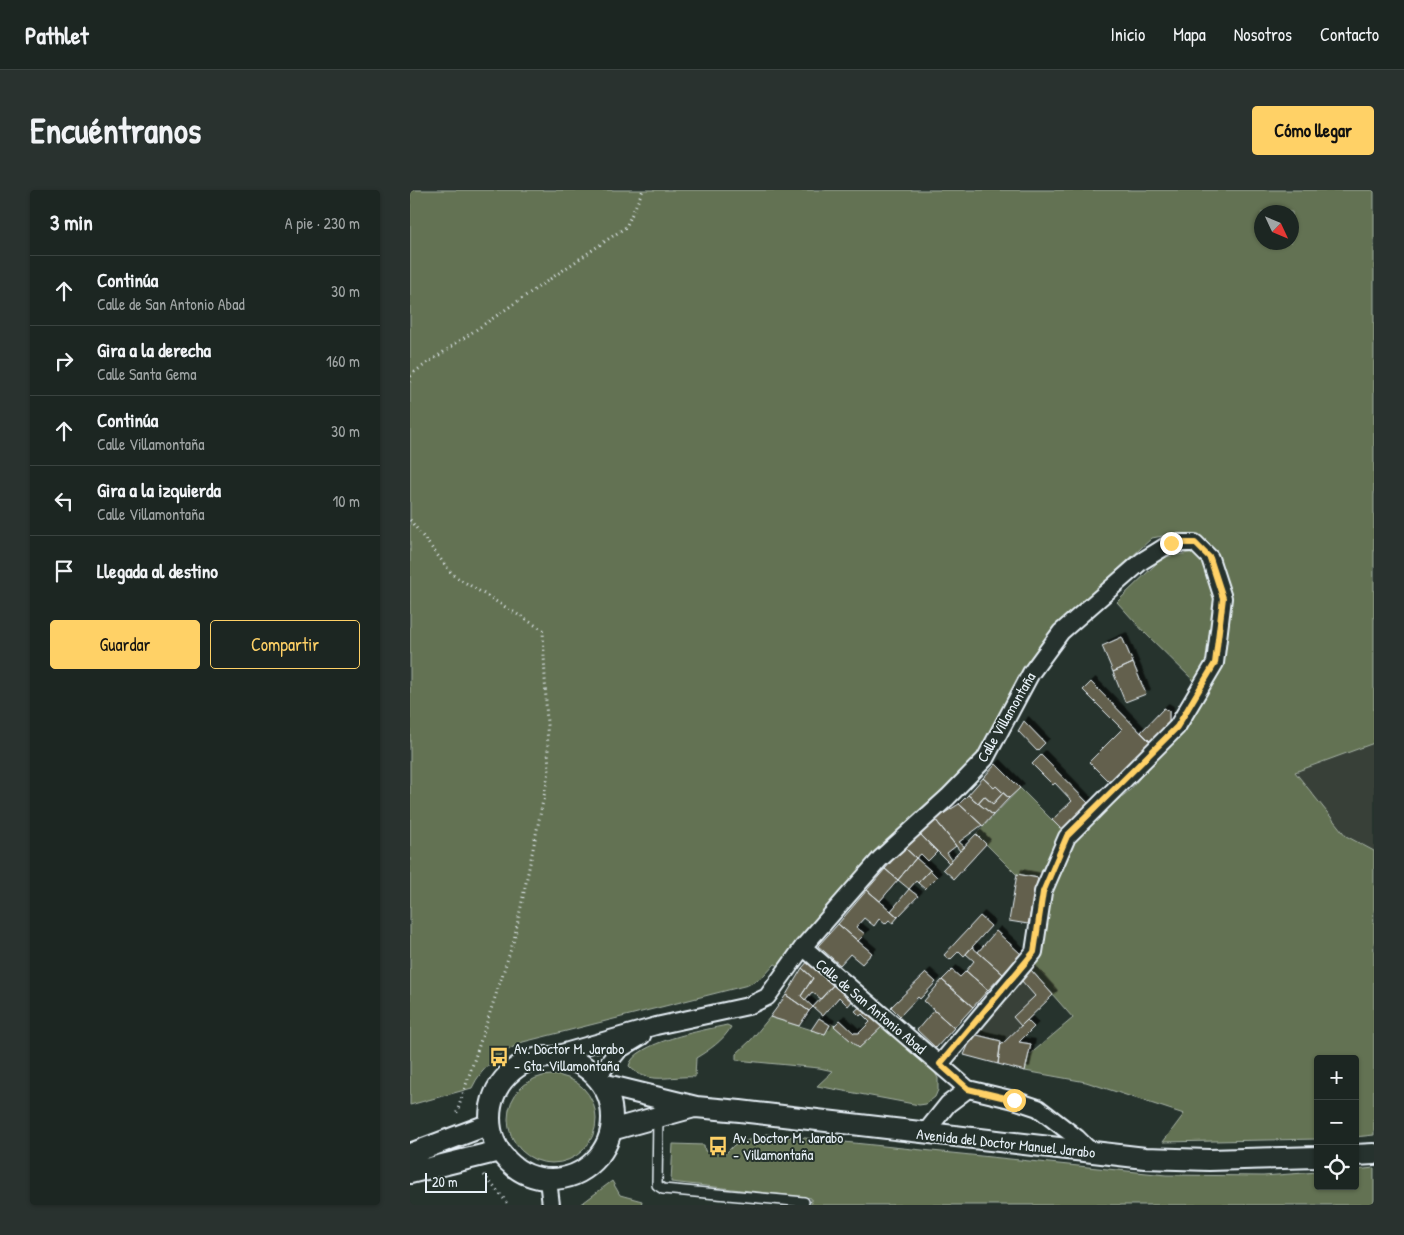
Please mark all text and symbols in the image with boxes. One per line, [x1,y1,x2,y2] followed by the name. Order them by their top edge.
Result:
[25,19,88,51] text: Pathlet
[1111,22,1145,47] text: Inicio
[1173,22,1206,47] text: Mapa
[1234,22,1292,47] text: Nosotros
[1320,22,1379,47] text: Contacto
[1252,106,1374,155] button: Cómo llegar
[30,107,201,154] text: Encuéntranos
[1254,205,1299,250] north arrow
[50,208,93,237] text: 3 min
[285,212,360,234] text: A pie · 230 m
[97,267,158,293] text: Continúa
[50,277,78,305] icon: ahead
[331,280,360,302] text: 30 m
[97,293,245,315] text: Calle de San Antonio Abad
[97,337,211,363] text: Gira a la derecha
[50,347,78,375] icon: right
[326,350,360,372] text: 160 m
[97,363,197,385] text: Calle Santa Gema
[97,407,158,433] text: Continúa
[50,417,78,445] icon: ahead
[331,420,360,442] text: 30 m
[97,433,205,455] text: Calle Villamontaña
[97,477,221,503] text: Gira a la izquierda
[50,487,78,515] icon: left
[332,490,360,512] text: 10 m
[97,503,205,525] text: Calle Villamontaña
[1160,532,1183,555] route end
[50,557,78,585] icon: arrive
[97,558,218,584] text: Llegada al destino
[50,620,200,669] button: Guardar
[210,620,360,669] button: Compartir
[972,668,1040,766] street label: Calle Villamontaña
[811,953,931,1059] street label: Calle de San Antonio Abad
[514,1038,624,1076] place label: Av. Doctor M. Jarabo - Gta. Villamontaña
[488,1046,510,1068] bus stop icon: Av. Doctor M. Jarabo - Gta. Villamontaña
[1314,1055,1359,1190] map controls
[1314,1055,1359,1100] button: +
[1003,1089,1026,1112] route start
[1314,1100,1359,1145] button: −
[916,1123,1096,1163] street label: Avenida del Doctor Manuel Jarabo
[733,1127,843,1165] place label: Av. Doctor M. Jarabo - Villamontaña
[707,1135,729,1157] bus stop icon: Av. Doctor M. Jarabo - Villamontaña
[1314,1145,1359,1190] button: locate
[425,1170,488,1193] scale bar
[432,1172,458,1191] text: 20 m

